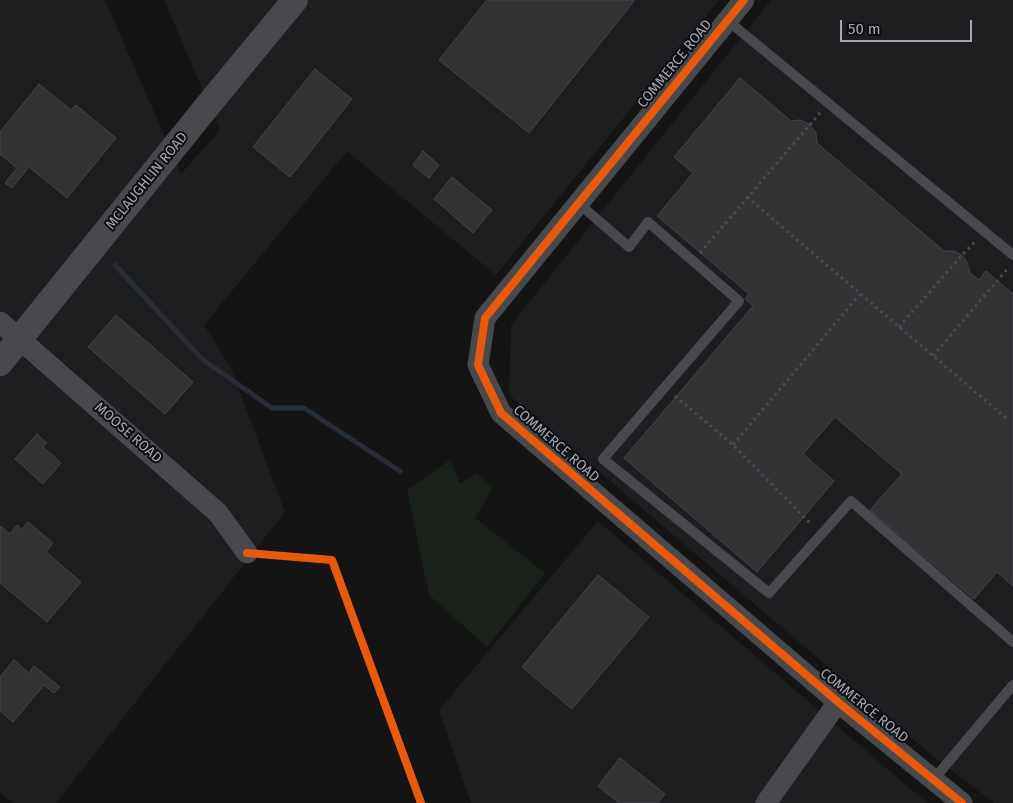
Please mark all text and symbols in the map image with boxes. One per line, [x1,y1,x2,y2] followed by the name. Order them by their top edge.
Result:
[843,10,976,42] scale bar
[634,16,716,112] street label: COMMERCE ROAD
[848,20,881,38] text: 50 m
[103,129,191,233] street label: MCLAUGHLIN ROAD
[91,399,165,467] street label: MOOSE ROAD
[509,402,603,486] street label: COMMERCE ROAD
[816,665,912,747] street label: COMMERCE ROAD

